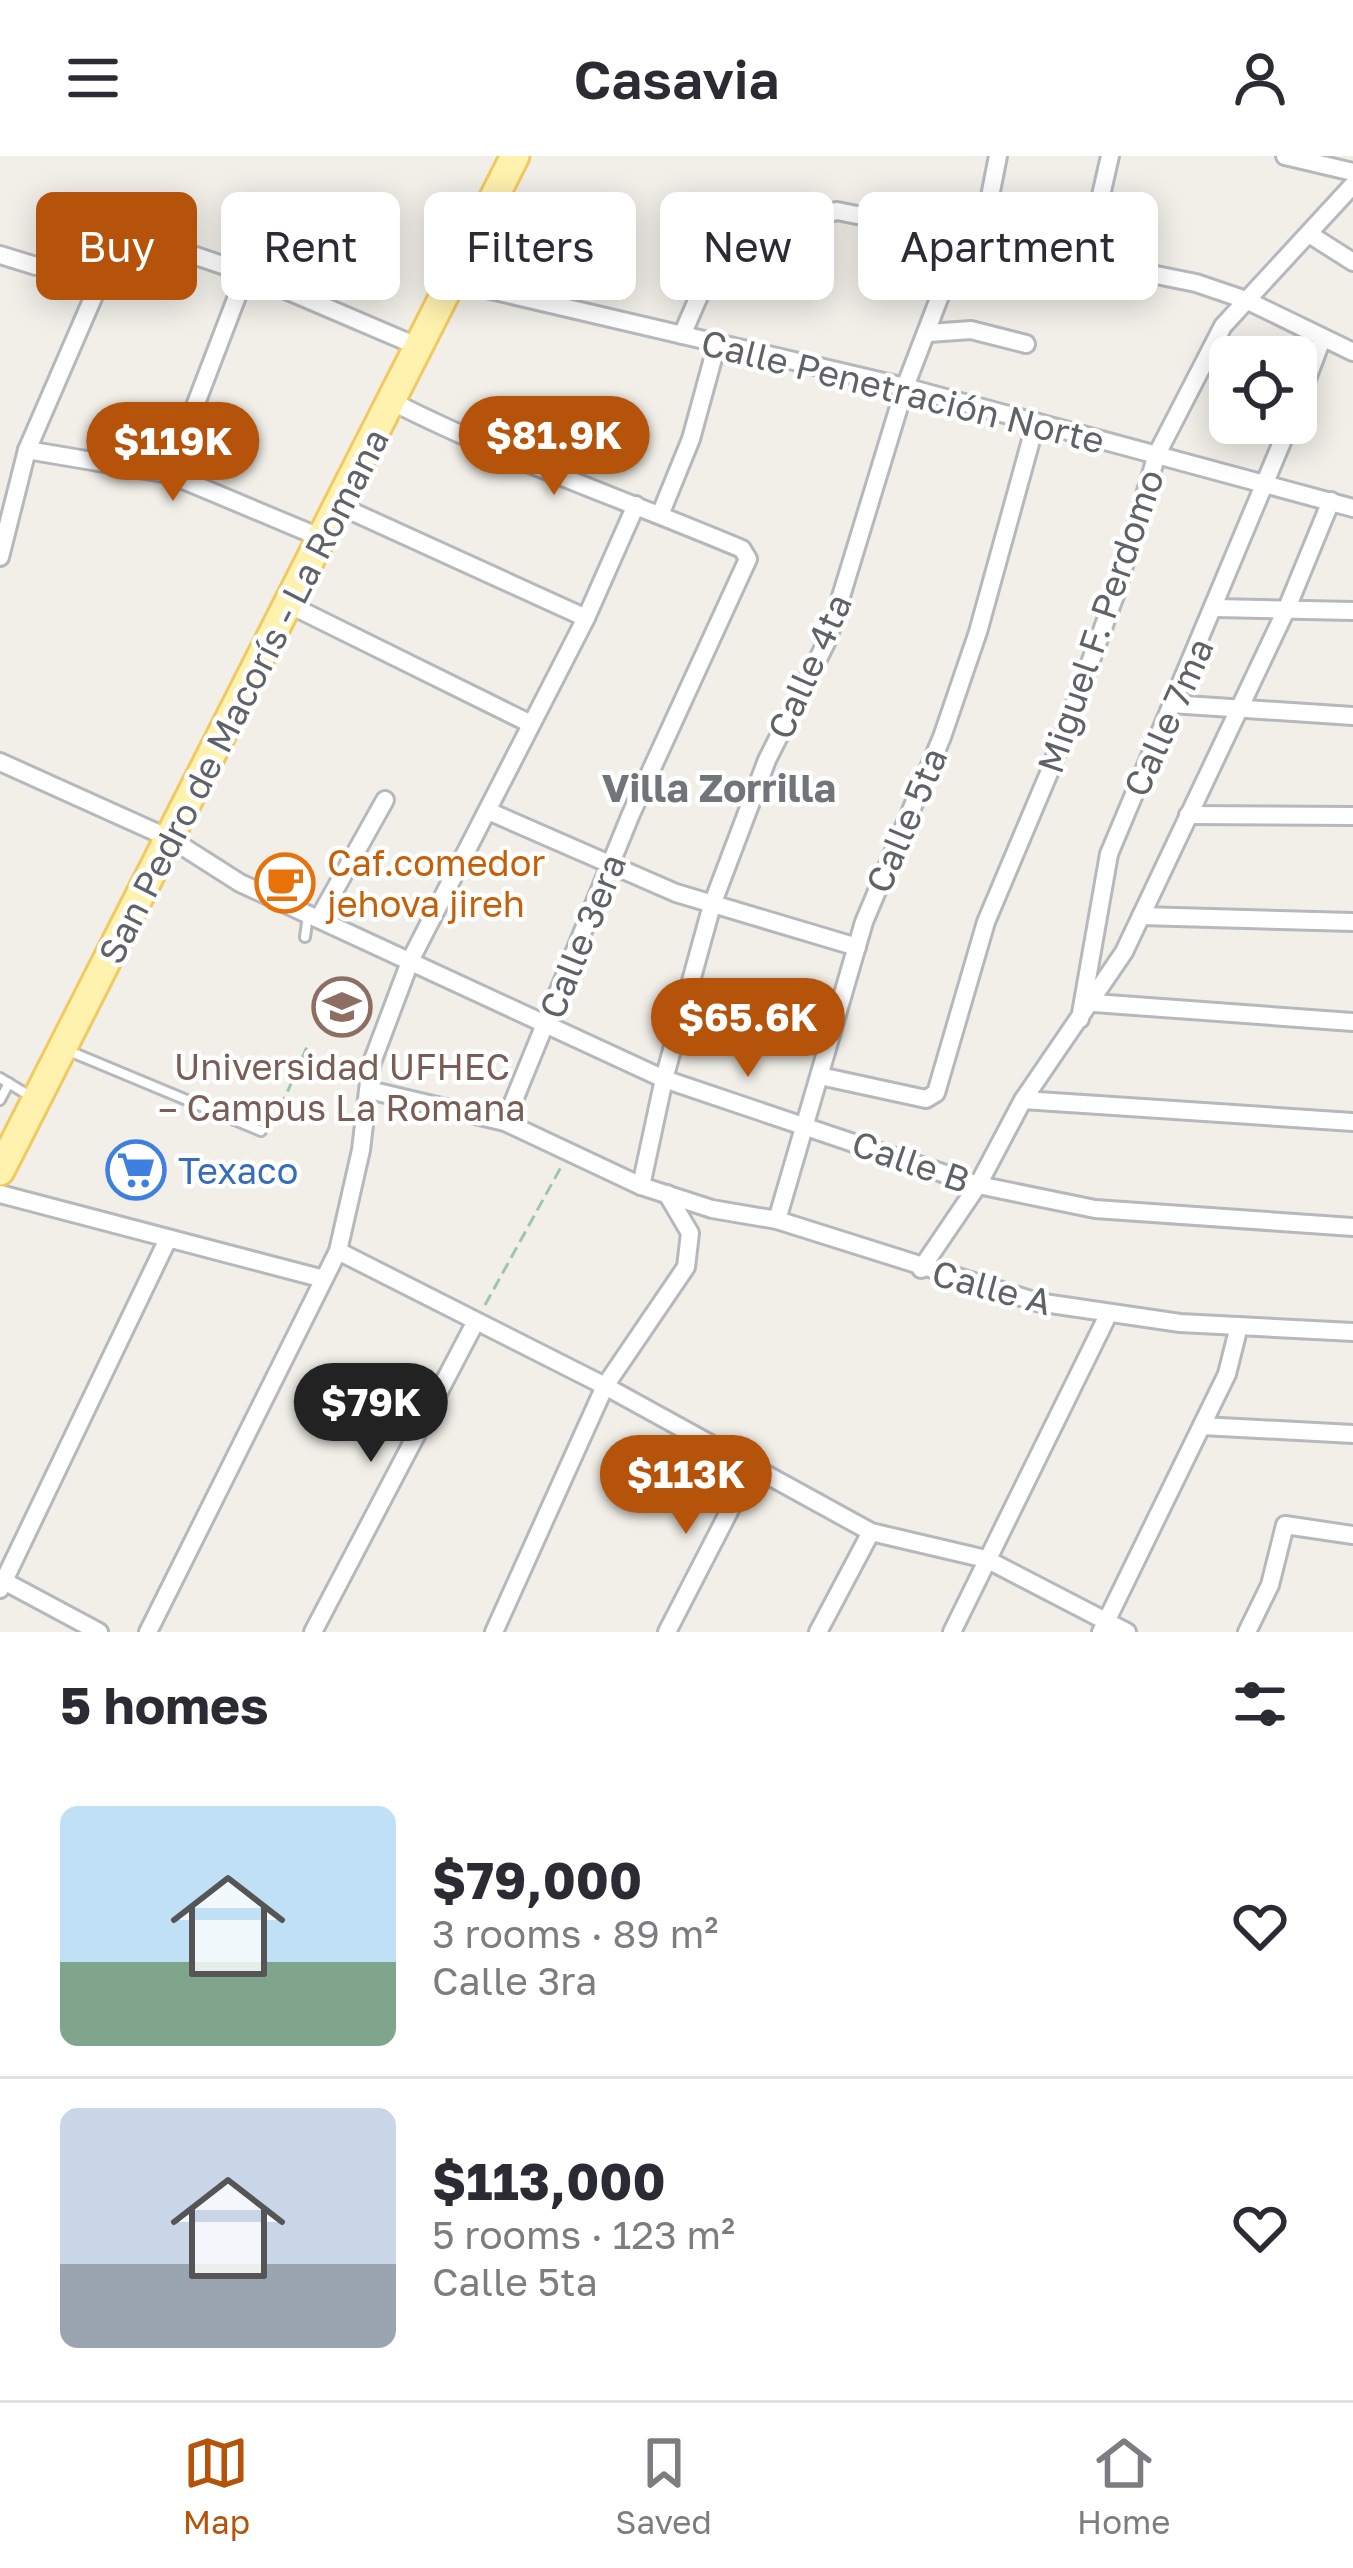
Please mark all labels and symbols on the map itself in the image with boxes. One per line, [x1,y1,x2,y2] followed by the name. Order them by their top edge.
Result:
[697,320,1109,462] street label: Calle Penetración Norte
[456,396,652,498] pin: $81.9K
[89,402,257,504] pin: $119K
[89,421,397,971] street label: San Pedro de Macorís - La Romana
[1028,464,1172,778] street label: Miguel F. Perdomo
[758,587,860,745] street label: Calle 4ta
[1114,631,1222,803] street label: Calle 7ma
[856,741,956,899] street label: Calle 5ta
[602,764,836,811] district label: Villa Zorrilla
[325,841,545,925] place label: Caf.comedor jehova jireh
[530,848,634,1024] street label: Calle 3era
[254,852,316,914] cafe icon: Caf.comedor jehova jireh
[311,976,373,1038] school or university icon: Universidad UFHEC – Campus La Romana
[650,978,846,1080] pin: $65.6K
[158,1045,526,1129] place label: Universidad UFHEC – Campus La Romana
[847,1121,975,1201] street label: Calle B
[105,1139,167,1201] supermarket icon: Texaco
[178,1149,298,1192] place label: Texaco
[928,1251,1056,1323] street label: Calle A
[300,1363,442,1465] pin: $79K
[602,1435,770,1537] pin: $113K

